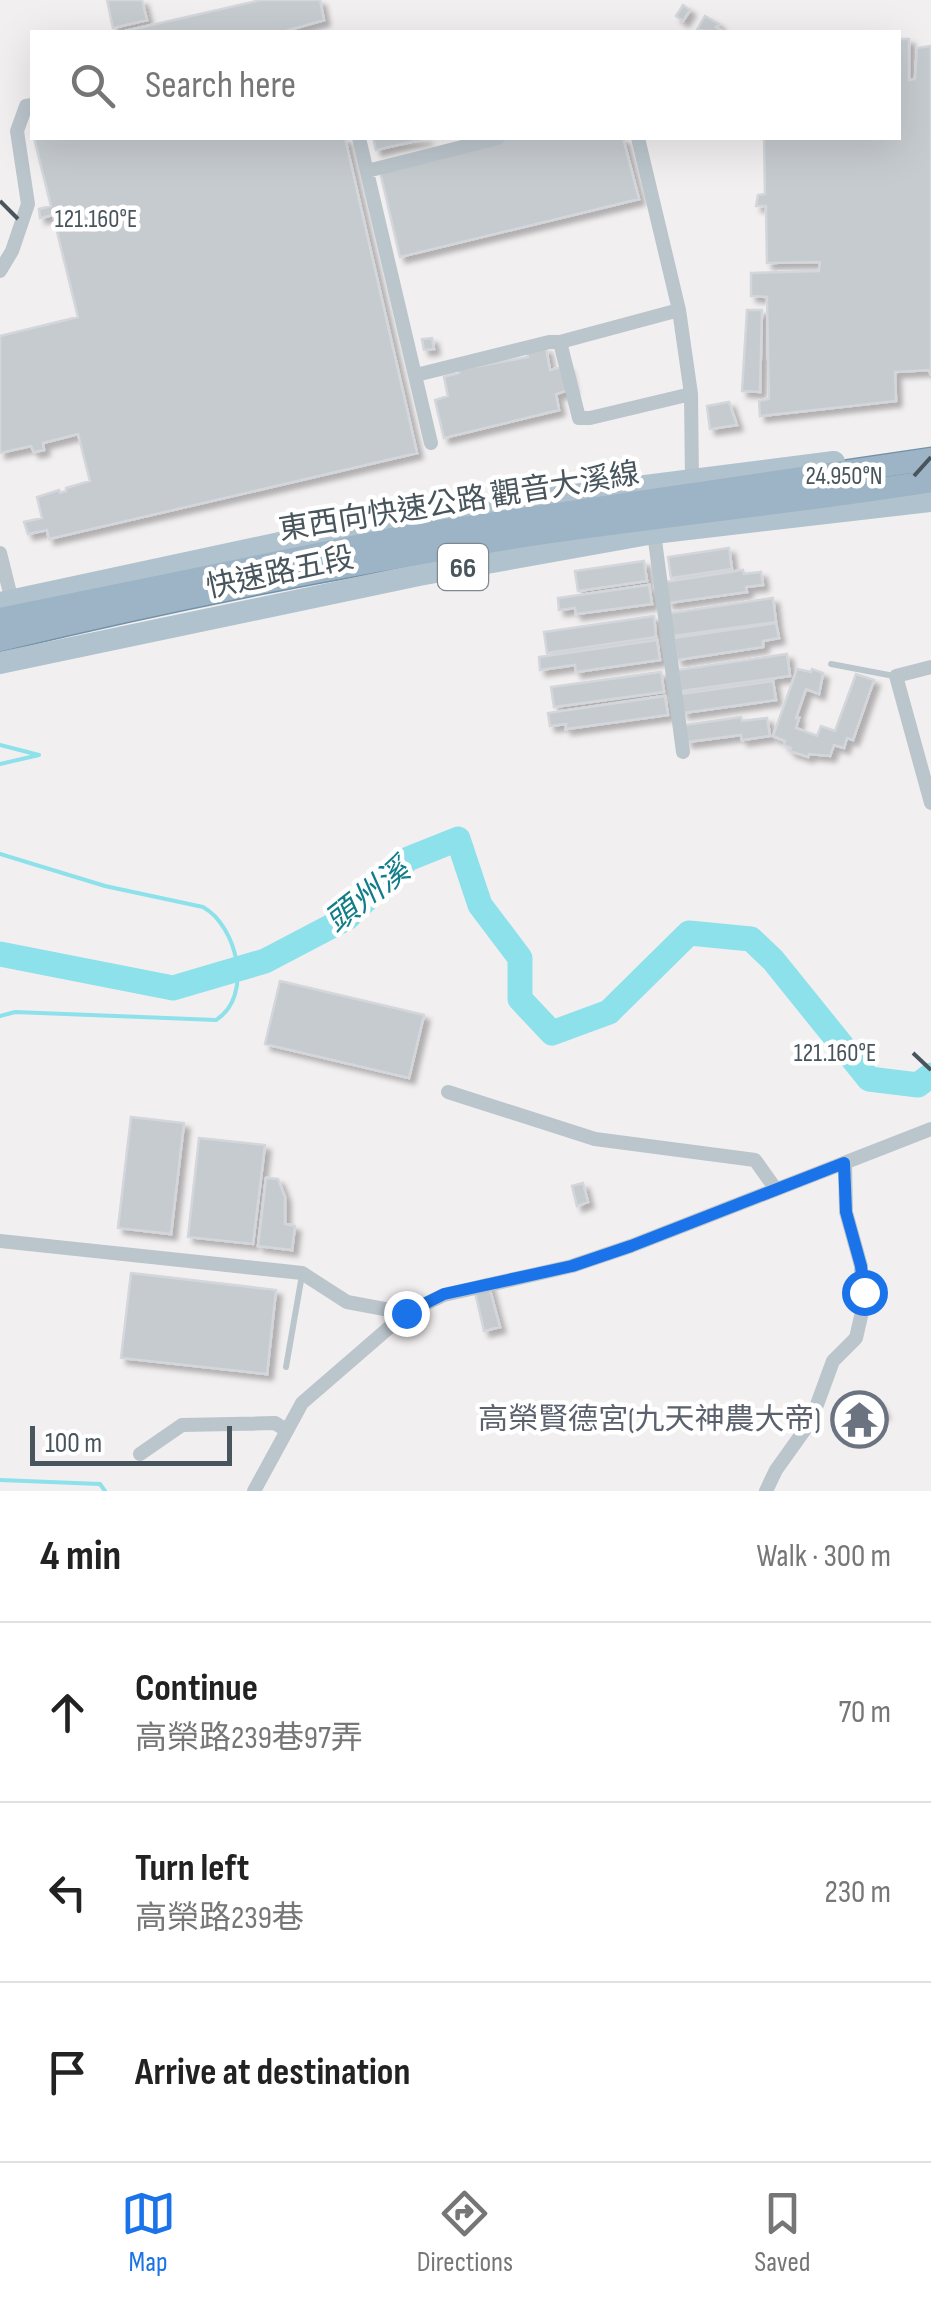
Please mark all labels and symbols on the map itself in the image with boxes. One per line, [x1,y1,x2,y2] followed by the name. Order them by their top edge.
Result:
[55,204,137,235] text: 121.160°E
[276,456,642,548] street label: 東西向快速公路 觀音大溪線
[805,461,883,492] text: 24.950°N
[203,540,357,606] street label: 快速路五段
[438,544,488,590] road number: 66
[318,849,421,941] water label: 頭州溪
[794,1038,876,1069] text: 121.160°E
[842,1270,888,1316] route start
[384,1291,430,1337] route end
[830,1389,890,1449] temple icon: 高榮賢德宮(九天神農大帝)
[478,1402,821,1438] place label: 高榮賢德宮(九天神農大帝)
[30,1421,232,1466] scale bar

